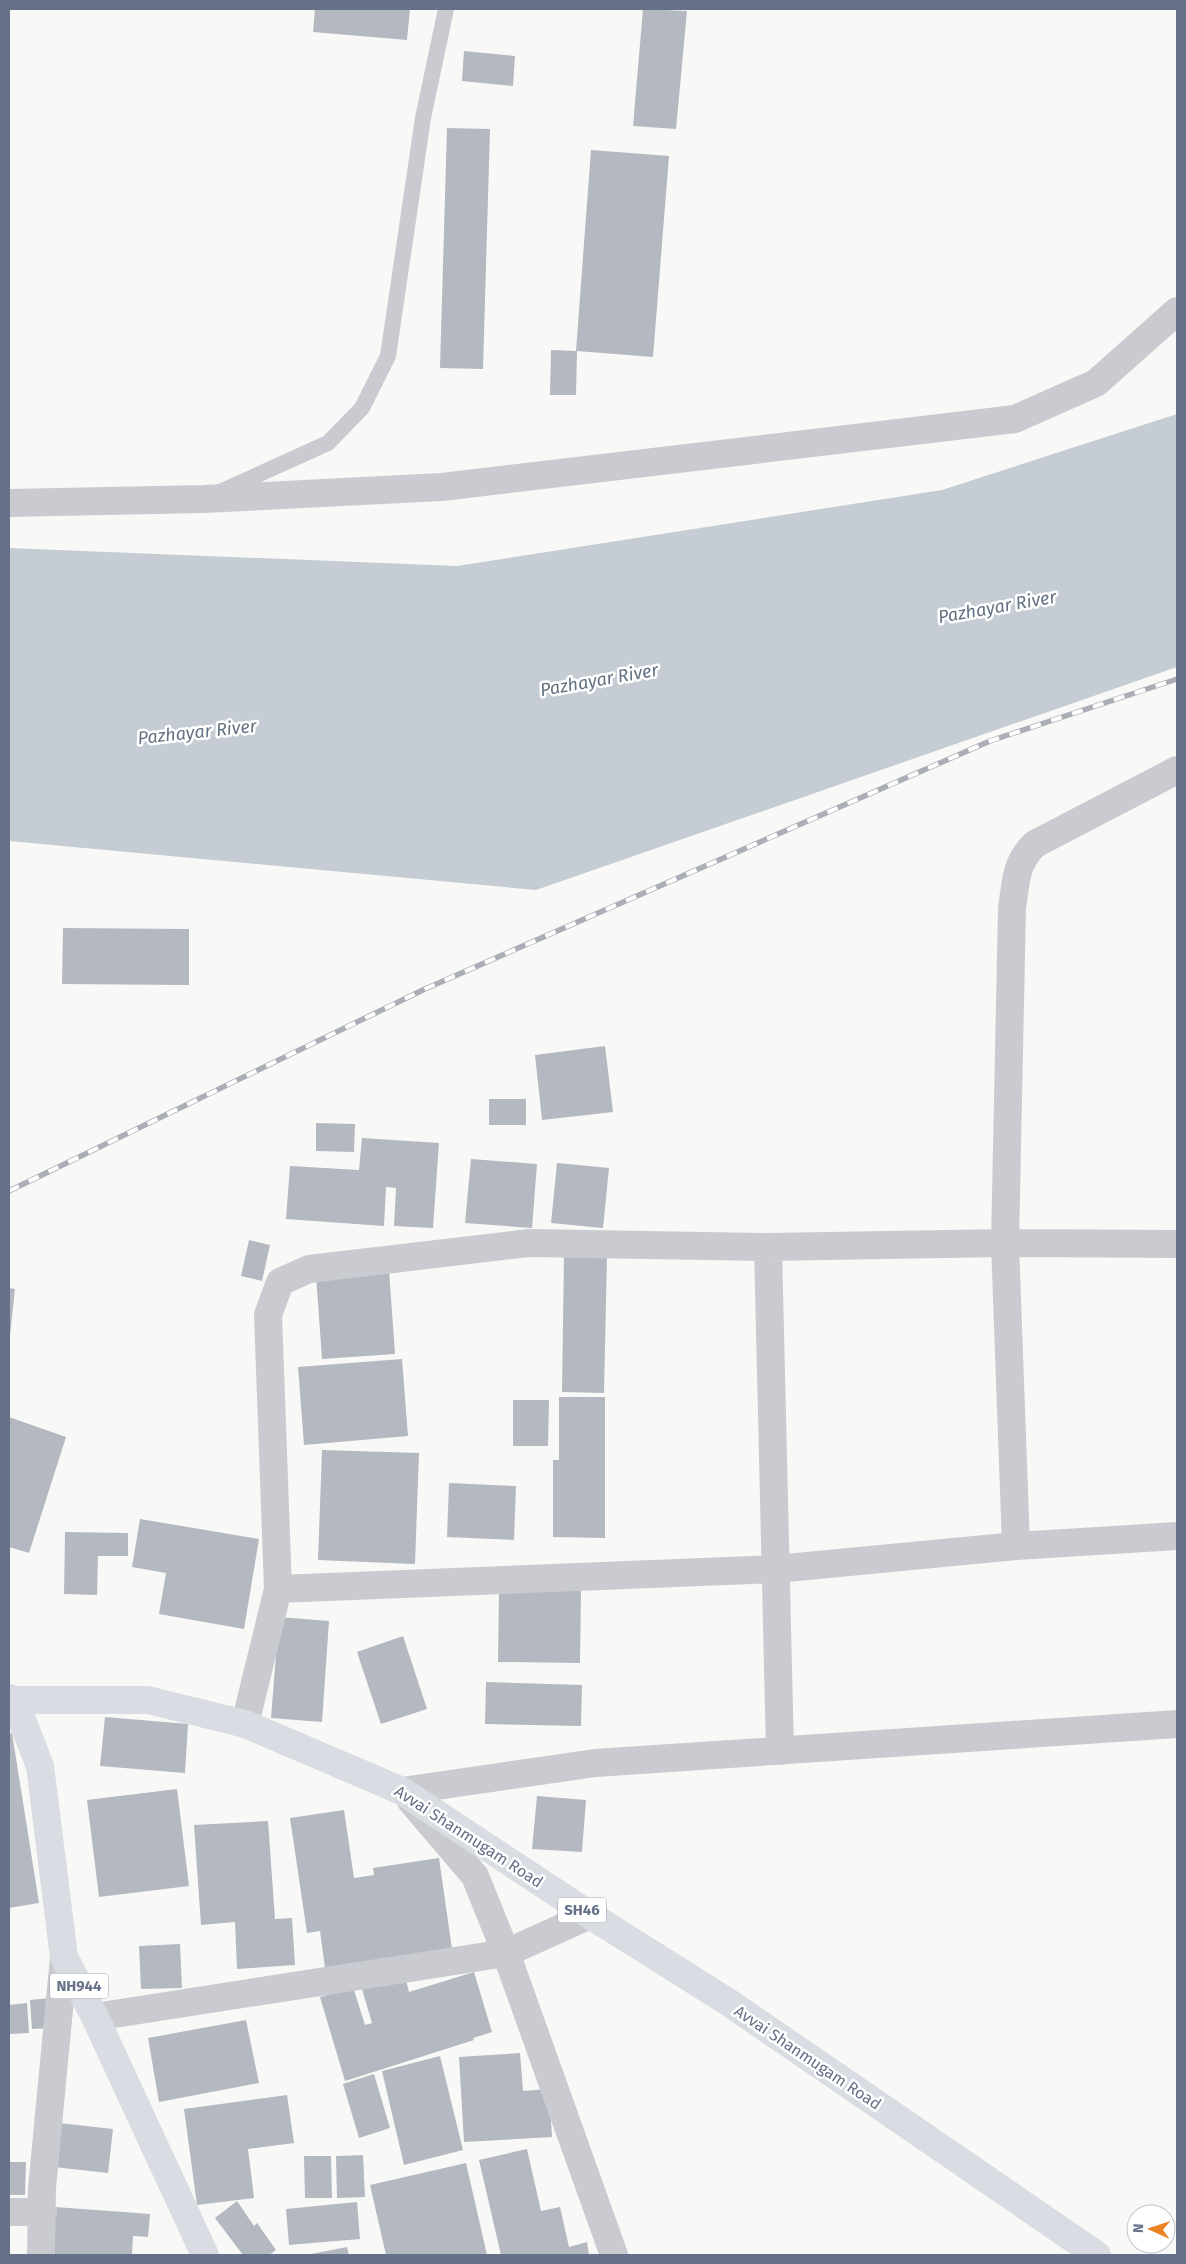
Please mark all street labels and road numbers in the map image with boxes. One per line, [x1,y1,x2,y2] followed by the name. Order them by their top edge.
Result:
[391,1781,546,1891] street label: Avvai Shanmugam Road
[558,1898,606,1922] road number: SH46
[50,1974,108,1998] road number: NH944
[731,2001,885,2114] street label: Avvai Shanmugam Road

